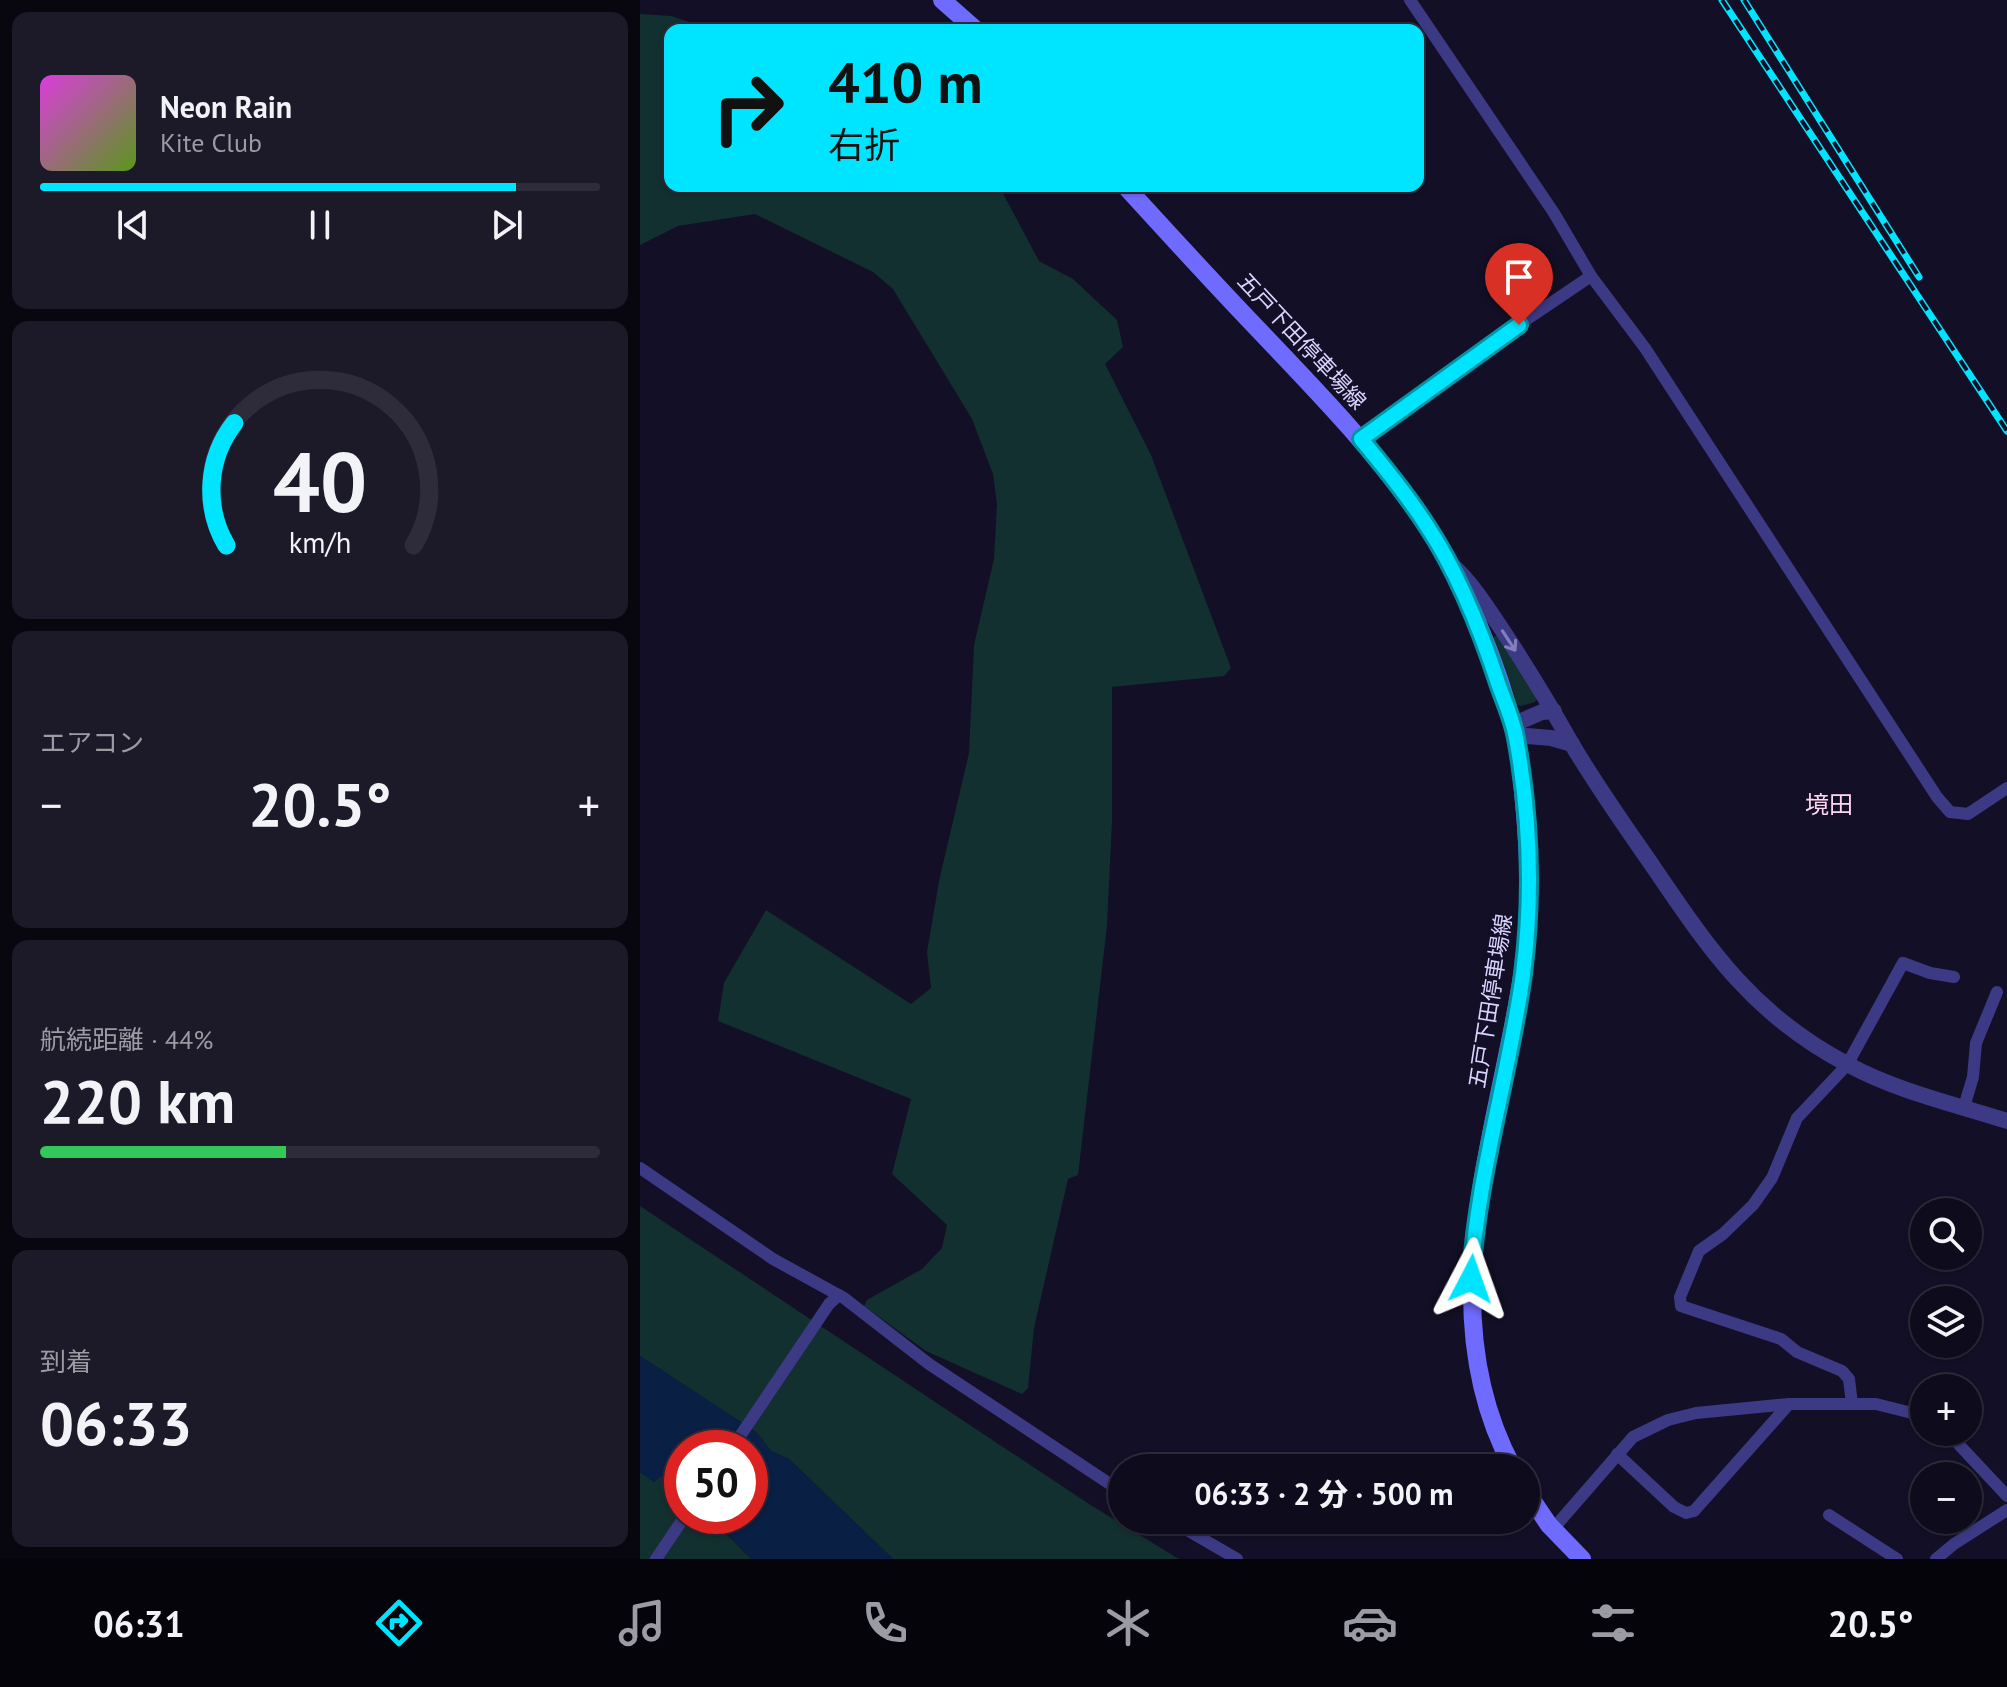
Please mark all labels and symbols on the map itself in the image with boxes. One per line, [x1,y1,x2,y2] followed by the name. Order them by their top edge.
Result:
[1485,243,1553,325] pin
[1232,267,1372,415] street label: 五戸下田停車場線
[1501,629,1517,652] one-way arrow
[1805,789,1853,820] district label: 境田
[1462,912,1518,1090] street label: 五戸下田停車場線
[1429,1237,1513,1321] position arrow
[664,1430,768,1534] speed limit sign: 50

